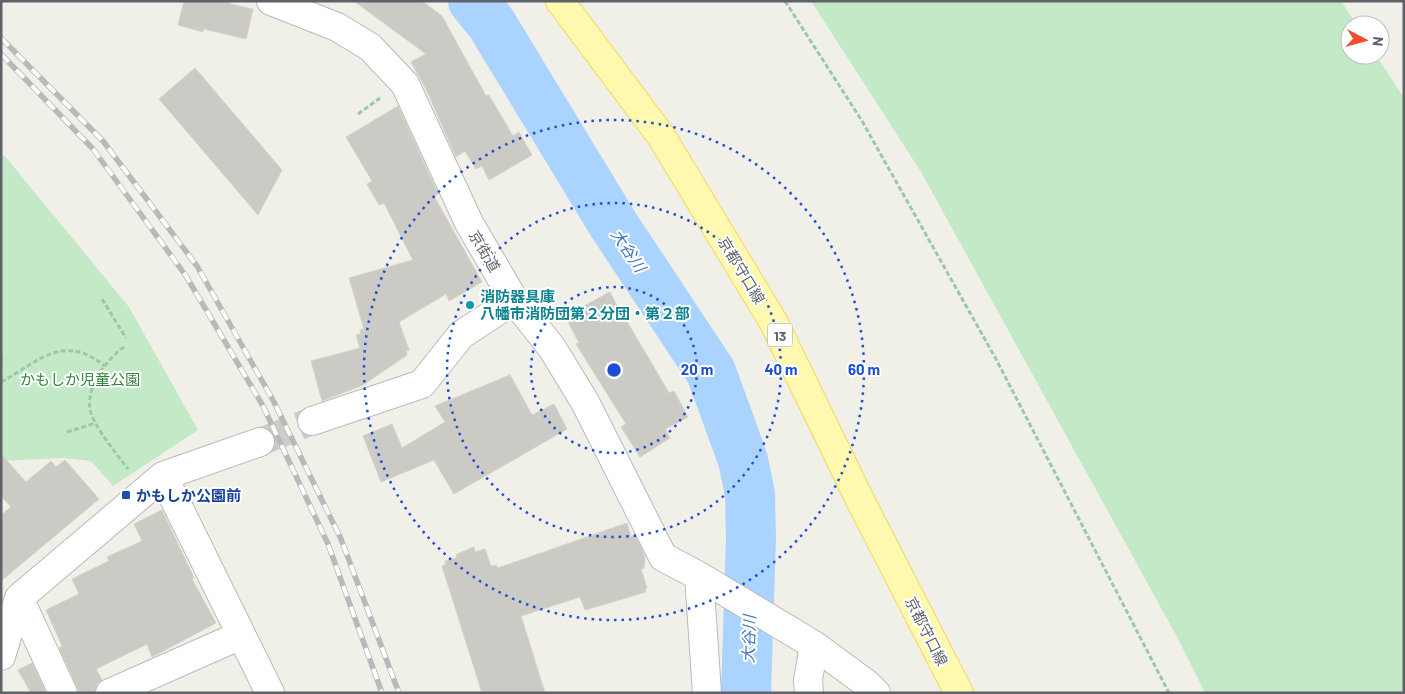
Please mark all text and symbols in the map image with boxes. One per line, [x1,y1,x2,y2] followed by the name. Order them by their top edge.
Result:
[1340,15,1390,65] north arrow
[1369,36,1387,47] text: N
[608,225,651,277] water label: 大谷川
[466,227,504,275] street label: 京街道
[715,233,769,307] street label: 京都守口線
[480,287,690,322] place label: 消防器具庫 八幡市消防団第２分団・第２部
[464,299,476,311] marker: 消防器具庫 八幡市消防団第２分団・第２部
[768,324,792,346] road number: 13
[681,360,713,378] text: 20 m
[764,360,798,378] text: 40 m
[848,360,880,378] text: 60 m
[605,361,623,379] centre of rings
[20,370,140,388] park label: かもしか児童公園
[136,486,241,504] place label: かもしか公園前
[120,489,132,501] marker: かもしか公園前
[902,593,952,669] street label: 京都守口線
[738,613,758,663] water label: 大谷川

